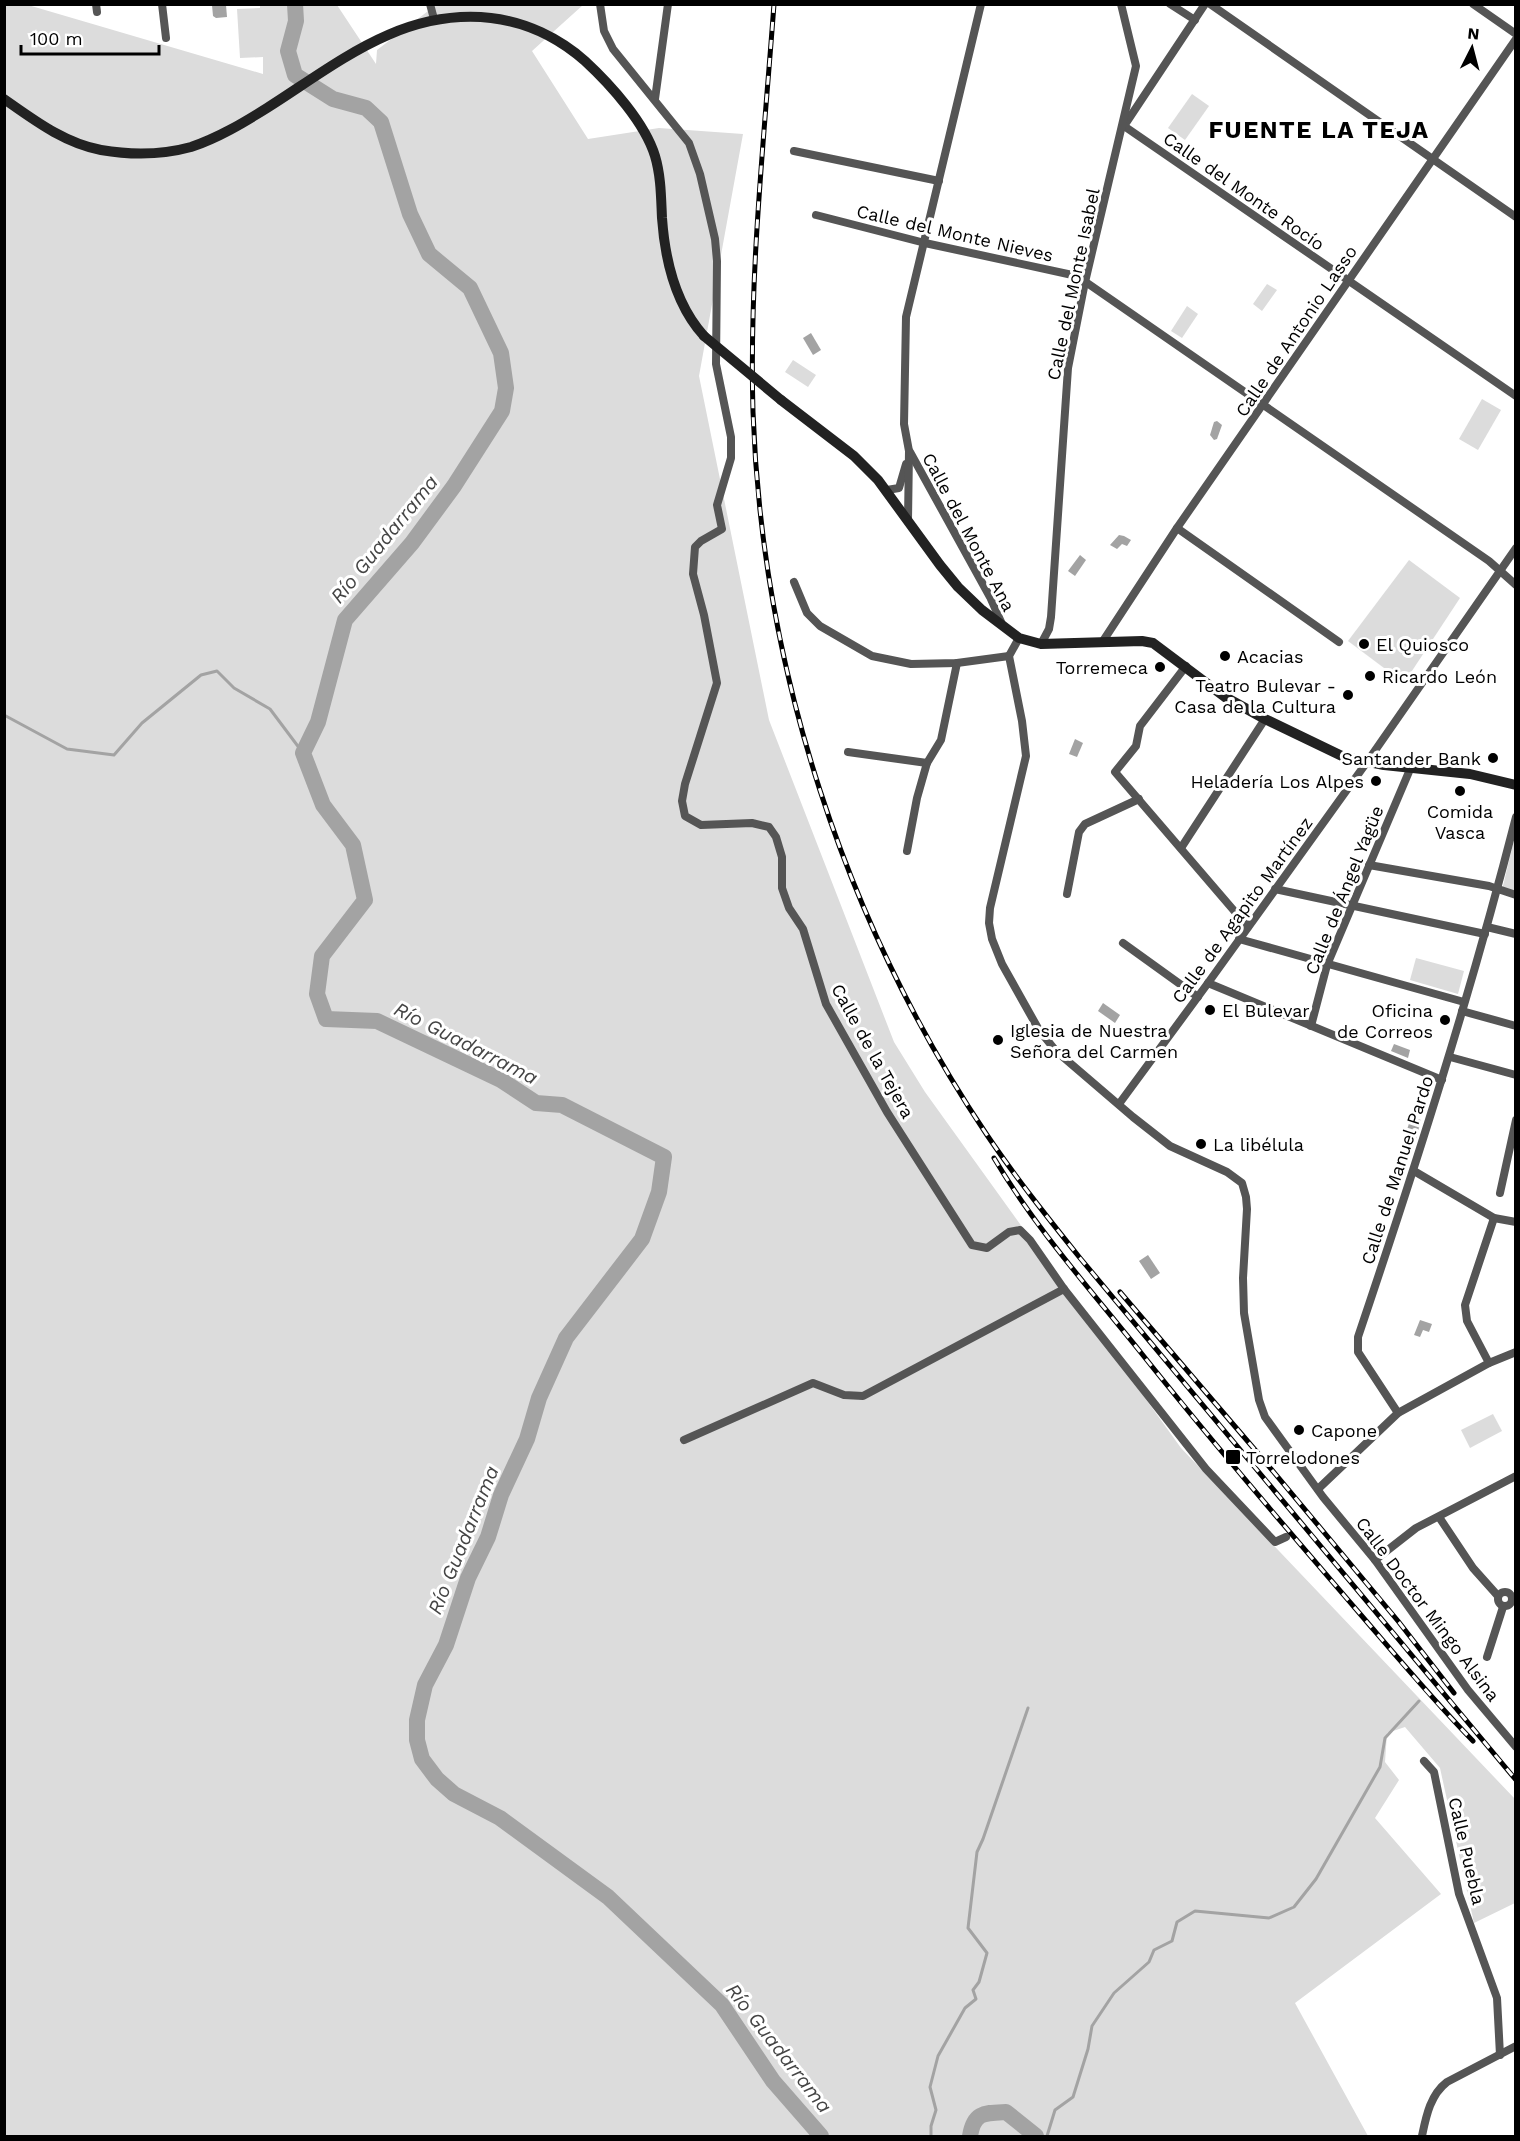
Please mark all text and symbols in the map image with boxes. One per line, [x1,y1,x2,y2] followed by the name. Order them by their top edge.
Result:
[21,18,159,56] scale bar
[1442,18,1502,78] north arrow
[1467,24,1480,44] text: N
[30,28,83,49] text: 100 m
[1208,116,1430,144] district label: FUENTE LA TEJA
[1159,127,1329,255] street label: Calle del Monte Rocío
[1042,186,1104,382] street label: Calle del Monte Isabel
[855,200,1055,266] street label: Calle del Monte Nieves
[1231,241,1361,421] street label: Calle de Antonio Lasso
[918,449,1020,615] street label: Calle del Monte Ana
[325,470,443,608] water label: Río Guadarrama
[1376,634,1469,655] place label: El Quiosco
[1357,637,1371,651] marker: El Quiosco
[1237,646,1304,667] place label: Acacias
[1218,649,1232,663] marker: Acacias
[1056,657,1148,678] place label: Torremeca
[1153,660,1167,674] marker: Torremeca
[1382,666,1497,687] place label: Ricardo León
[1363,669,1377,683] marker: Ricardo León
[1174,675,1336,717] place label: Teatro Bulevar - Casa de la Cultura
[1341,688,1355,702] marker: Teatro Bulevar - Casa de la Cultura
[1342,748,1481,769] place label: Santander Bank
[1486,751,1500,765] marker: Santander Bank
[1190,771,1364,792] place label: Heladería Los Alpes
[1369,774,1383,788] marker: Heladería Los Alpes
[1453,784,1467,798] marker: Comida Vasca
[1427,801,1493,843] place label: Comida Vasca
[1300,802,1388,978] street label: Calle de Ángel Yagüe
[1167,813,1317,1007] street label: Calle de Agapito Martínez
[827,980,919,1122] street label: Calle de la Tejera
[390,996,542,1090] water label: Río Guadarrama
[1222,1000,1310,1021] place label: El Bulevar
[1337,1000,1433,1042] place label: Oficina de Correos
[1203,1003,1217,1017] marker: El Bulevar
[1438,1013,1452,1027] marker: Oficina de Correos
[1010,1020,1178,1062] place label: Iglesia de Nuestra Señora del Carmen
[991,1033,1005,1047] marker: Iglesia de Nuestra Señora del Carmen
[1357,1073,1437,1267] street label: Calle de Manuel Pardo
[1213,1134,1304,1155] place label: La libélula
[1194,1137,1208,1151] marker: La libélula
[1311,1420,1377,1441] place label: Capone
[1292,1423,1306,1437] marker: Capone
[1246,1447,1360,1468] place label: Torrelodones
[1224,1448,1242,1466] marker: Torrelodones
[422,1462,504,1618] water label: Río Guadarrama
[1352,1513,1504,1705] street label: Calle Doctor Mingo Alsina
[1444,1795,1490,1907] street label: Calle Puebla
[721,1978,837,2118] water label: Río Guadarrama

